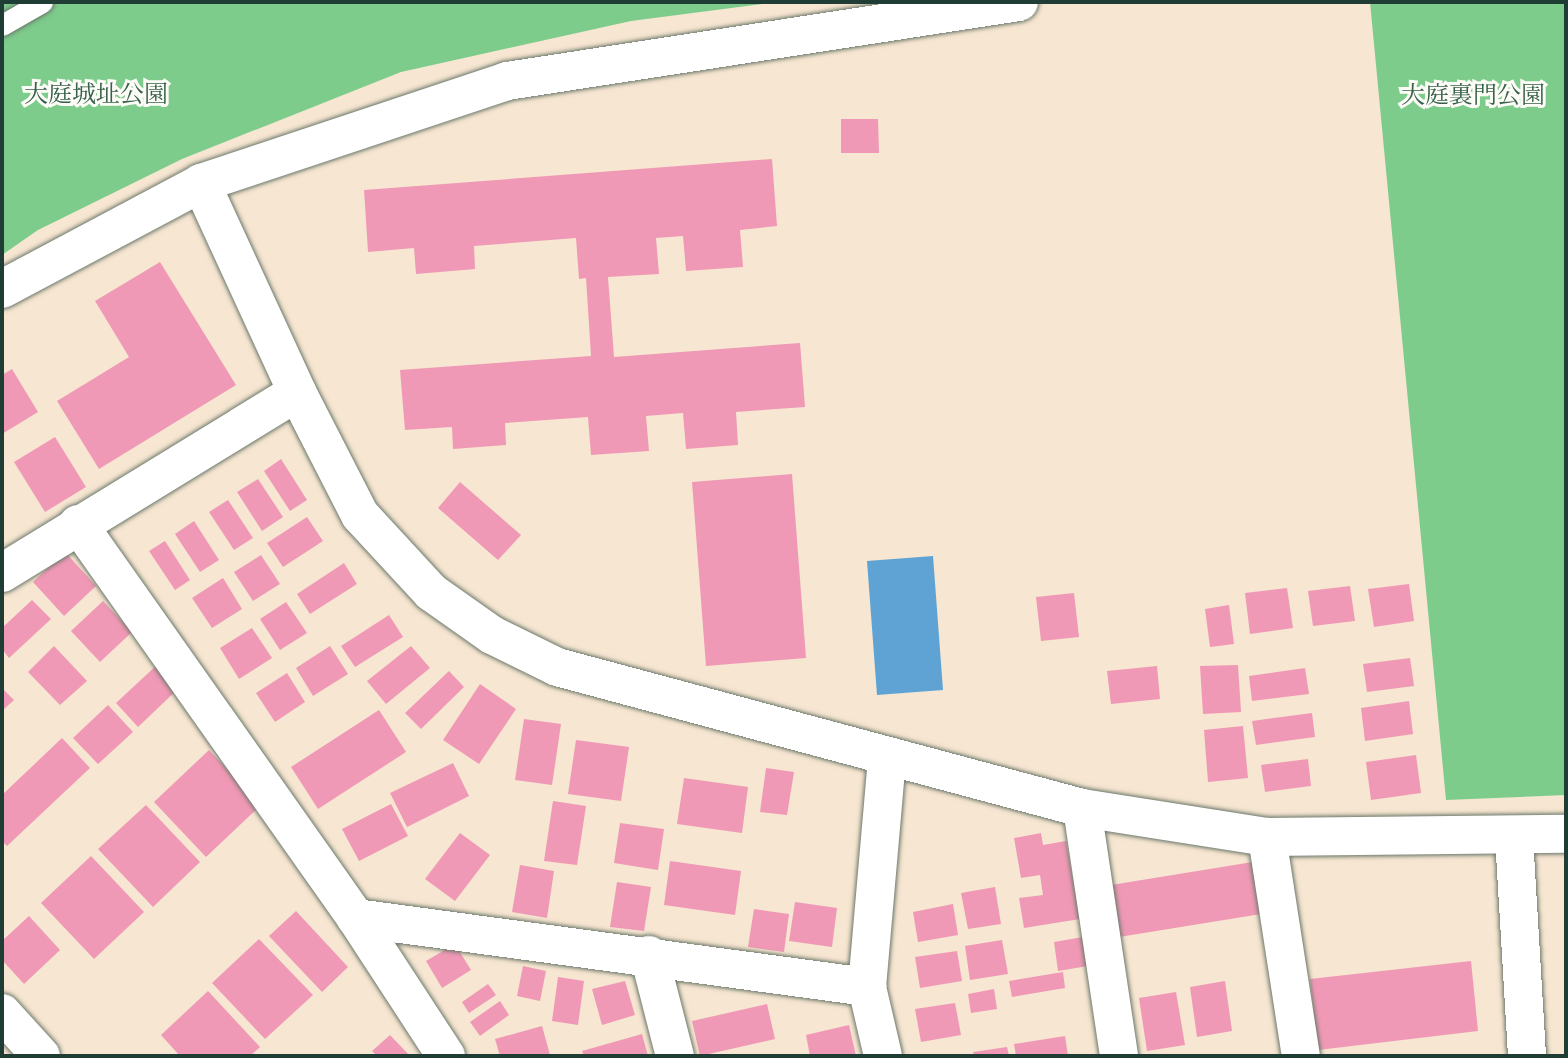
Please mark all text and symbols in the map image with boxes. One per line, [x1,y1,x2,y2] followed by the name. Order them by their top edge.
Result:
[24,82,168,110] park label: 大庭城址公園
[1401,83,1545,111] park label: 大庭裏門公園

